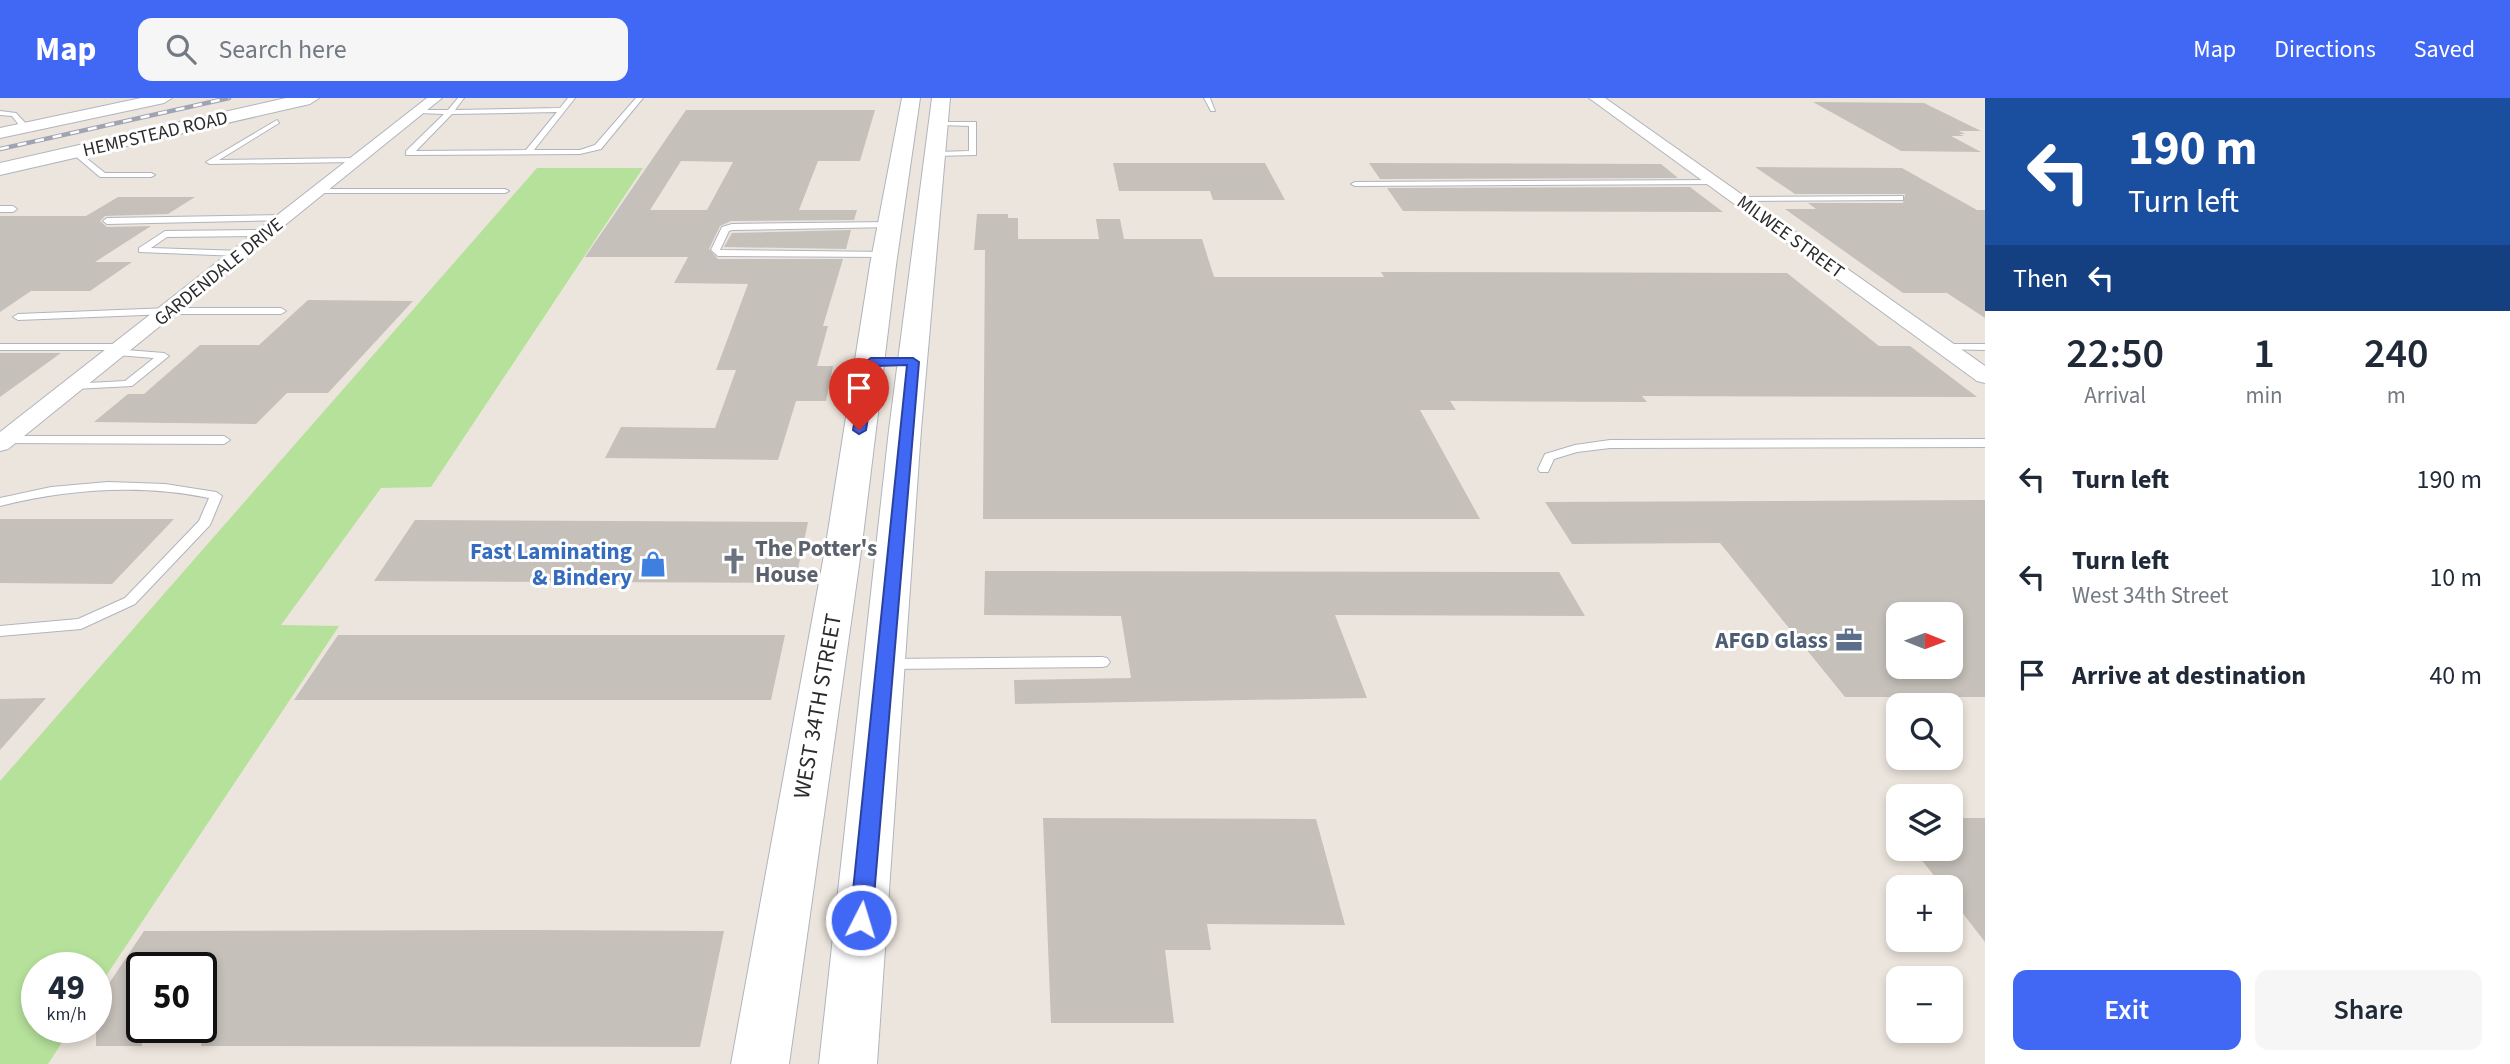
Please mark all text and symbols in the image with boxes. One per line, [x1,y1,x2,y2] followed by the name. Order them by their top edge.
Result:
[138,18,628,81] search box
[35,26,96,73] text: Map
[162,30,200,68] icon: search
[218,31,347,68] text: Search here
[2193,32,2236,67] text: Map
[2274,32,2376,67] text: Directions
[2414,32,2475,67] text: Saved
[80,105,230,164] street label: HEMPSTEAD ROAD
[2128,114,2257,184] text: 190 m
[2013,126,2104,217] icon: left
[2128,179,2239,225] text: Turn left
[1731,189,1849,285] street label: MILWEE STREET
[149,212,289,333] street label: GARDENDALE DRIVE
[2082,259,2120,297] icon: left
[2013,260,2068,297] text: Then
[2066,324,2164,384] text: 22:50
[2253,324,2275,384] text: 1
[2364,324,2429,384] text: 240
[829,358,889,430] pin
[840,369,878,407] icon: arrive
[2084,379,2146,412] text: Arrival
[2245,379,2283,412] text: min
[2387,379,2406,412] text: m
[2013,460,2051,498] icon: left
[2072,461,2169,498] text: Turn left
[2416,461,2482,498] text: 190 m
[755,532,877,591] place label: The Potter's House
[470,535,632,594] place label: Fast Laminating & Bindery
[2072,542,2169,579] text: Turn left
[719,546,749,576] church icon: The Potter's House
[638,549,668,579] shop icon: Fast Laminating & Bindery
[2013,558,2051,596] icon: left
[2429,559,2482,596] text: 10 m
[2072,579,2228,612] text: West 34th Street
[1886,602,1964,679] north arrow
[1886,602,1963,1043] map controls
[785,611,850,801] street label: WEST 34TH STREET
[1714,624,1828,657] place label: AFGD Glass
[1834,625,1864,655] office icon: AFGD Glass
[2013,656,2051,694] icon: arrive
[2072,657,2306,694] text: Arrive at destination
[2429,657,2482,694] text: 40 m
[1886,693,1963,770] button: search
[1886,784,1963,861] button: layers
[1886,875,1963,952] button: +
[824,883,898,957] position arrow
[126,952,217,1043] speed limit sign: 50
[48,963,85,1013] text: 49
[1886,966,1963,1043] button: −
[2013,970,2241,1050] button: Exit
[2255,970,2482,1050] button: Share
[47,1002,86,1027] text: km/h

